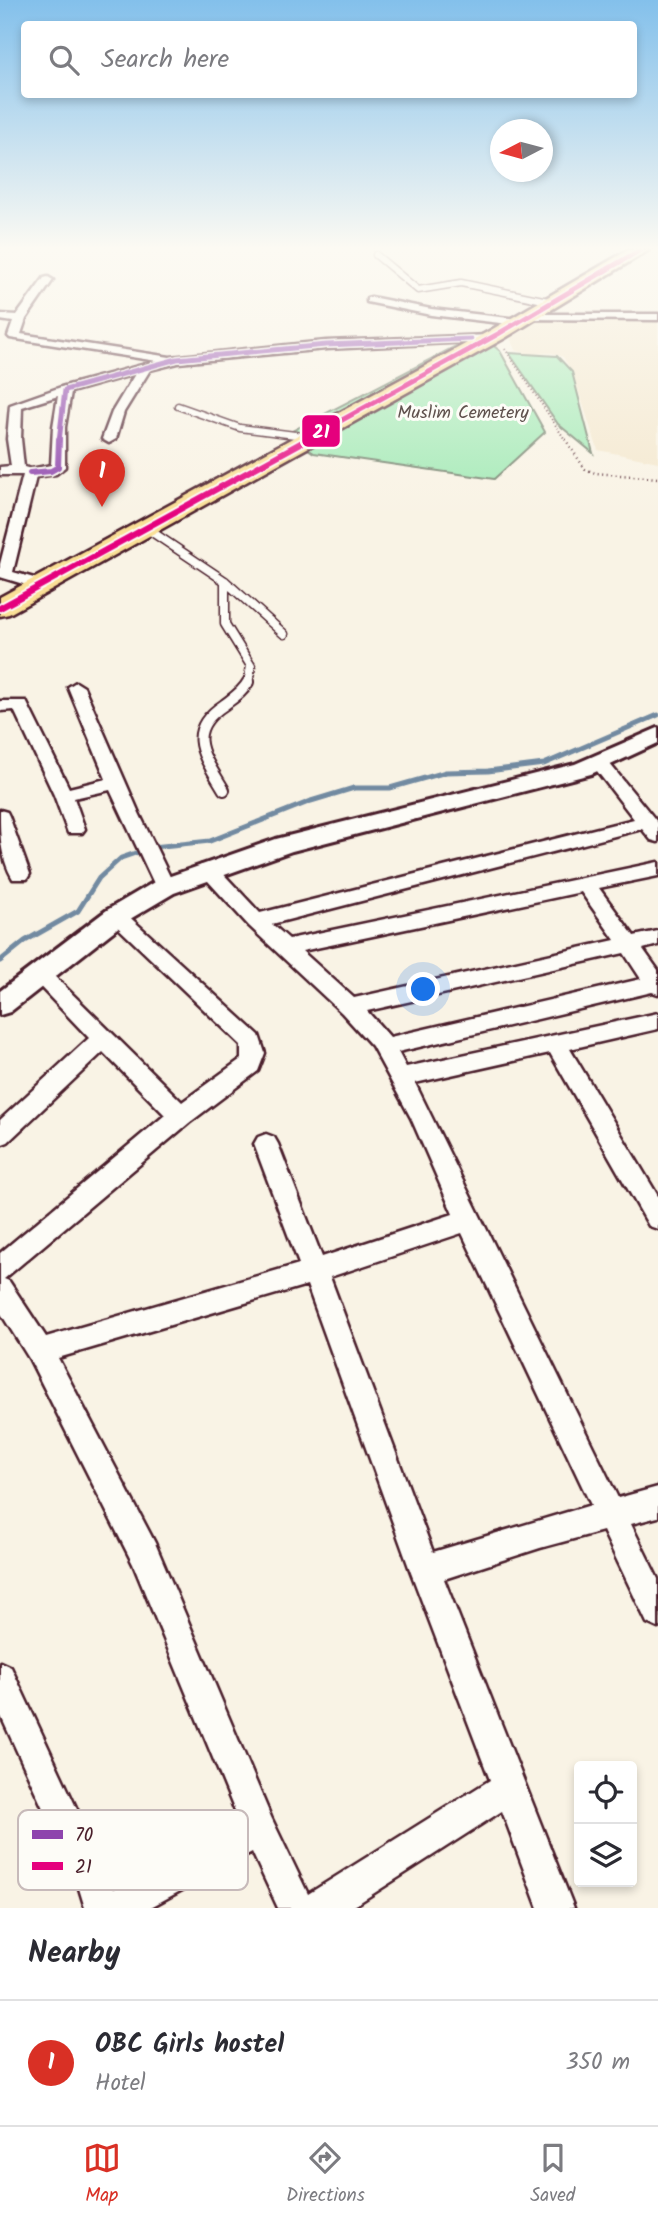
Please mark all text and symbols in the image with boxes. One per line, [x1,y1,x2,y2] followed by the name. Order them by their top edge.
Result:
[21,21,637,98] search box
[101,39,229,81] text: Search here
[45,41,83,79] icon: search
[490,119,553,182] north arrow
[397,399,529,428] park label: Muslim Cemetery
[301,414,341,448] line badge: 21
[313,418,330,448] text: 21
[79,449,125,507] pin: 1
[406,972,440,1006] your location
[574,1761,637,1887] map controls
[574,1761,637,1824] button: locate
[18,1810,248,1890] legend
[75,1821,93,1851] text: 70
[574,1824,637,1887] button: layers
[75,1853,92,1883] text: 21
[28,1930,120,1978] text: Nearby
[95,2024,284,2066] text: OBC Girls hostel
[48,2045,54,2081] text: 1
[565,2045,630,2081] text: 350 m
[95,2066,146,2102] text: Hotel
[83,2139,121,2211] tab: Map
[286,2139,365,2211] tab: Directions
[530,2139,575,2211] tab: Saved

